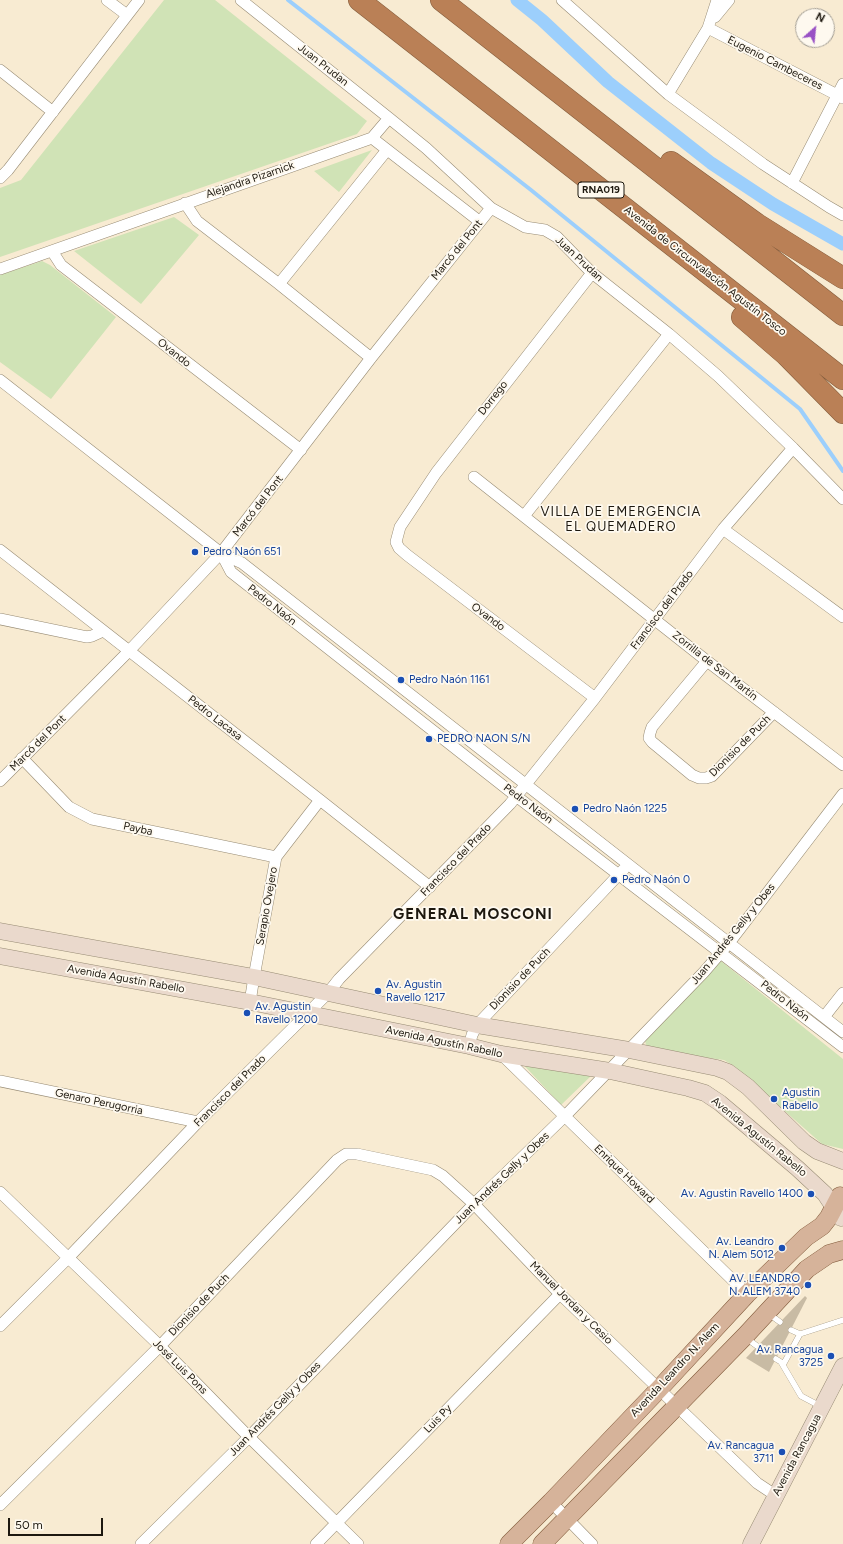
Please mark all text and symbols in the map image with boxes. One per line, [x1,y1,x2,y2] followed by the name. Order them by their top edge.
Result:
[795,8,835,48] north arrow
[813,10,827,25] text: N
[725,33,825,93] street label: Eugenio Cambeceres
[295,41,351,89] street label: Juan Prudan
[204,159,296,201] street label: Alejandra Pizarnick
[578,182,624,198] road number: RNA019
[621,203,789,339] street label: Avenida de Circunvalación Agustín Tosco
[429,217,485,283] street label: Marcó del Pont
[552,233,606,285] street label: Juan Prudan
[155,336,193,370] street label: Ovando
[475,378,511,418] street label: Dorrego
[230,473,286,539] street label: Marcó del Pont
[541,504,701,535] district label: VILLA DE EMERGENCIA EL QUEMADERO
[203,545,281,559] place label: Pedro Naón 651
[190,547,200,557] marker: Pedro Naón 651
[628,568,696,652] street label: Francisco del Prado
[245,582,299,628] street label: Pedro Naón
[469,600,507,634] street label: Ovando
[670,629,760,703] street label: Zorrilla de San Martín
[409,673,490,687] place label: Pedro Naón 1161
[396,675,406,685] marker: Pedro Naón 1161
[185,693,245,743] street label: Pedro Lacasa
[7,712,69,774] street label: Marcó del Pont
[706,712,774,780] street label: Dionisio de Puch
[437,732,531,746] place label: PEDRO NAON S/N
[424,734,434,744] marker: PEDRO NAON S/N
[501,781,555,827] street label: Pedro Naón
[583,802,667,816] place label: Pedro Naón 1225
[570,804,580,814] marker: Pedro Naón 1225
[122,819,154,839] street label: Payba
[418,821,494,899] street label: Francisco del Prado
[254,866,280,946] street label: Serapio Ovejero
[622,873,690,887] place label: Pedro Naón 0
[609,875,619,885] marker: Pedro Naón 0
[688,881,778,987] street label: Juan Andrés Gelly y Obes
[393,906,553,924] district label: GENERAL MOSCONI
[487,945,553,1013] street label: Dionisio de Puch
[66,962,186,996] street label: Avenida Agustín Rabello
[386,978,445,1004] place label: Av. Agustin Ravello 1217
[758,978,812,1024] street label: Pedro Naón
[373,986,383,996] marker: Av. Agustin Ravello 1217
[255,1000,318,1026] place label: Av. Agustin Ravello 1200
[242,1008,252,1018] marker: Av. Agustin Ravello 1200
[384,1023,504,1061] street label: Avenida Agustín Rabello
[191,1052,269,1130] street label: Francisco del Prado
[54,1086,144,1118] street label: Genaro Perugorria
[782,1086,820,1112] place label: Agustin Rabello
[709,1094,809,1180] street label: Avenida Agustín Rabello
[769,1094,779,1104] marker: Agustin Rabello
[452,1129,552,1227] street label: Juan Andrés Gelly y Obes
[591,1142,657,1206] street label: Enrique Howard
[681,1187,803,1201] place label: Av. Agustin Ravello 1400
[806,1189,816,1199] marker: Av. Agustin Ravello 1400
[708,1235,774,1261] place label: Av. Leandro N. Alem 5012
[777,1243,787,1253] marker: Av. Leandro N. Alem 5012
[527,1259,615,1347] street label: Manuel Jordan y Cesio
[166,1271,232,1339] street label: Dionisio de Puch
[729,1272,800,1298] place label: AV. LEANDRO N. ALEM 3740
[803,1280,813,1290] marker: AV. LEANDRO N. ALEM 3740
[628,1320,722,1420] street label: Avenida Leandro N. Alem
[150,1337,210,1397] street label: José Luis Pons
[757,1343,823,1369] place label: Av. Rancagua 3725
[826,1351,836,1361] marker: Av. Rancagua 3725
[226,1359,324,1459] street label: Juan Andrés Gelly y Obes
[421,1402,455,1436] street label: Luis Py
[770,1412,824,1498] street label: Avenida Rancagua
[708,1439,774,1465] place label: Av. Rancagua 3711
[777,1447,787,1457] marker: Av. Rancagua 3711
[10,1510,105,1536] scale bar
[15,1518,43,1532] text: 50 m

